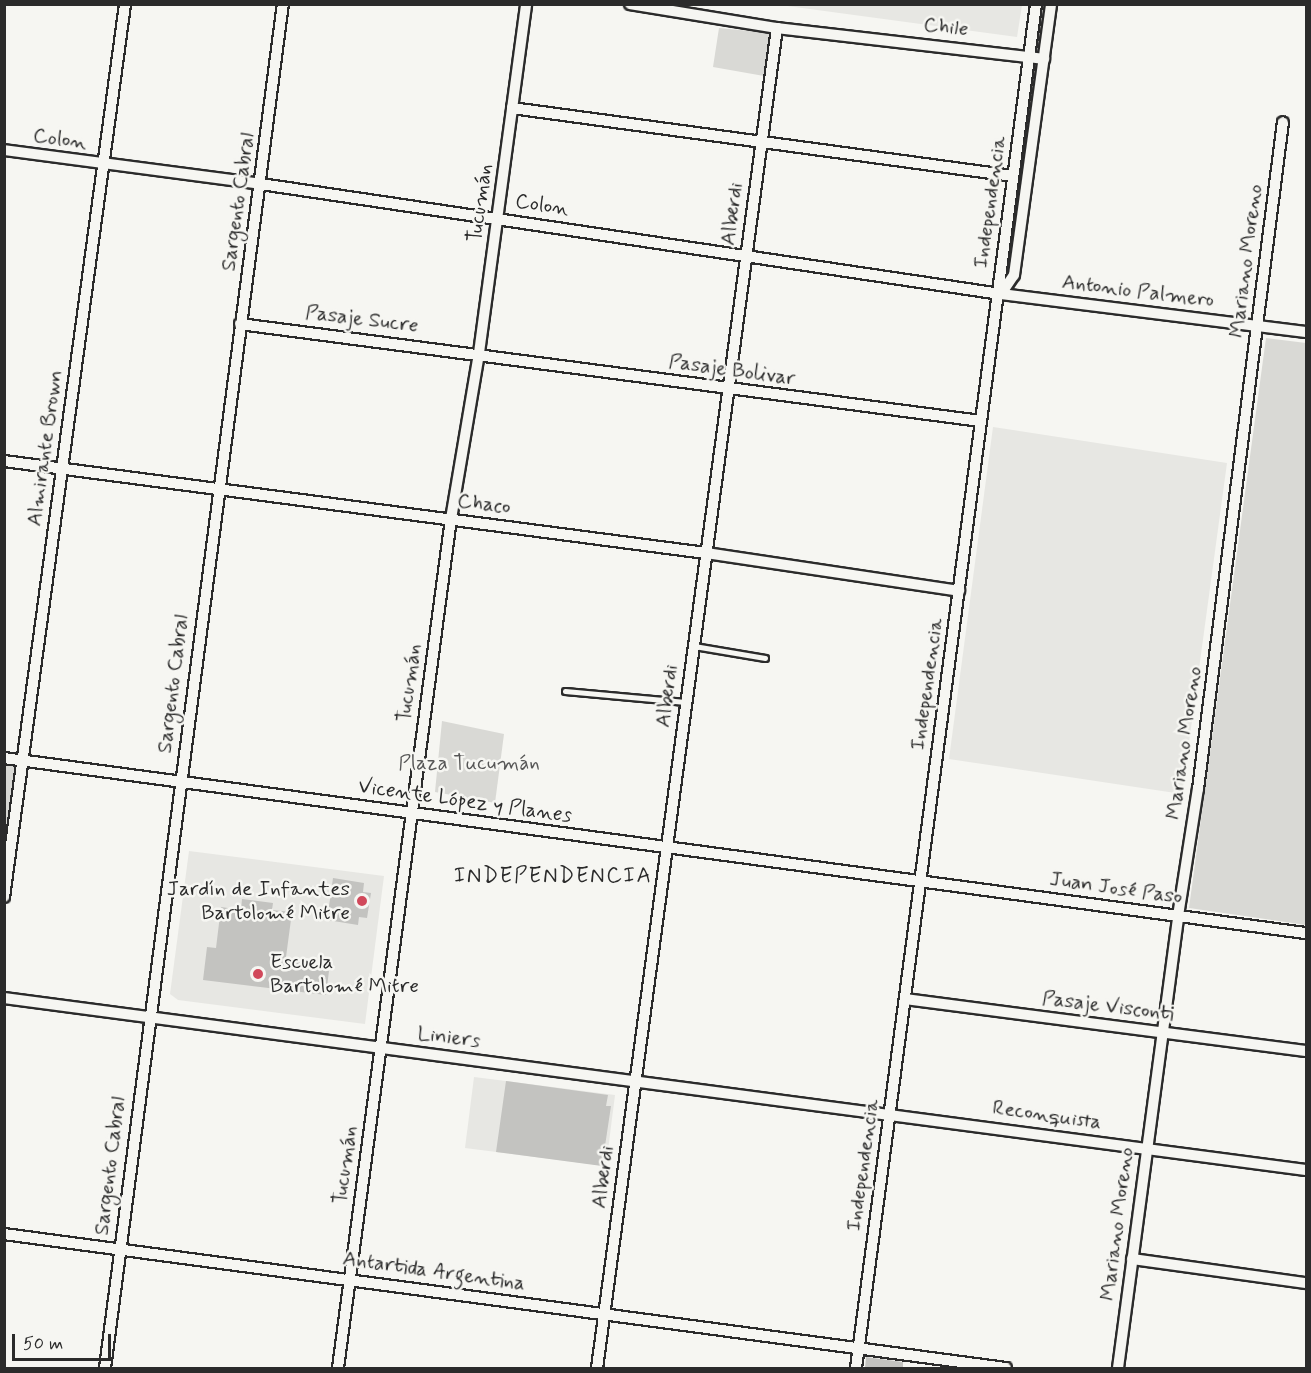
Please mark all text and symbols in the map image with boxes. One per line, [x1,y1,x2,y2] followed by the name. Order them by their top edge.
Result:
[922,12,970,42] street label: Chile
[31,123,89,155] street label: Colon
[215,128,261,276] street label: Sargento Cabral
[968,134,1012,270] street label: Independencia
[462,162,498,244] street label: Tucumán
[715,181,749,247] street label: Alberdi
[1224,182,1268,340] street label: Mariano Moreno
[513,188,571,222] street label: Colon
[1061,269,1215,313] street label: Antonio Palmero
[304,300,420,338] street label: Pasaje Sucre
[667,349,797,391] street label: Pasaje Bolivar
[22,369,68,527] street label: Almirante Brown
[456,488,512,520] street label: Chaco
[152,611,194,757] street label: Sargento Cabral
[905,616,949,752] street label: Independencia
[391,642,427,724] street label: Tucumán
[650,663,684,729] street label: Alberdi
[1161,664,1207,822] street label: Mariano Moreno
[402,750,536,776] park label: Plaza Tucumán
[355,773,575,829] street label: Vicente López y Planes
[452,864,654,890] district label: INDEPENDENCIA
[1048,866,1184,910] street label: Juan José Paso
[172,876,350,926] place label: Jardín de Infantes Bartolomé Mitre
[355,894,369,908] marker: Jardín de Infantes Bartolomé Mitre
[270,949,419,999] place label: Escuela Bartolomé Mitre
[251,967,265,981] marker: Escuela Bartolomé Mitre
[1041,985,1175,1027] street label: Pasaje Visconti
[416,1021,482,1053] street label: Liniers
[89,1093,131,1239] street label: Sargento Cabral
[991,1095,1103,1135] street label: Reconquista
[841,1097,885,1233] street label: Independencia
[327,1124,363,1206] street label: Tucumán
[586,1144,620,1210] street label: Alberdi
[1095,1145,1139,1303] street label: Mariano Moreno
[341,1246,527,1296] street label: Antartida Argentina
[15,1322,114,1360] scale bar
[23,1332,63,1356] text: 50 m

